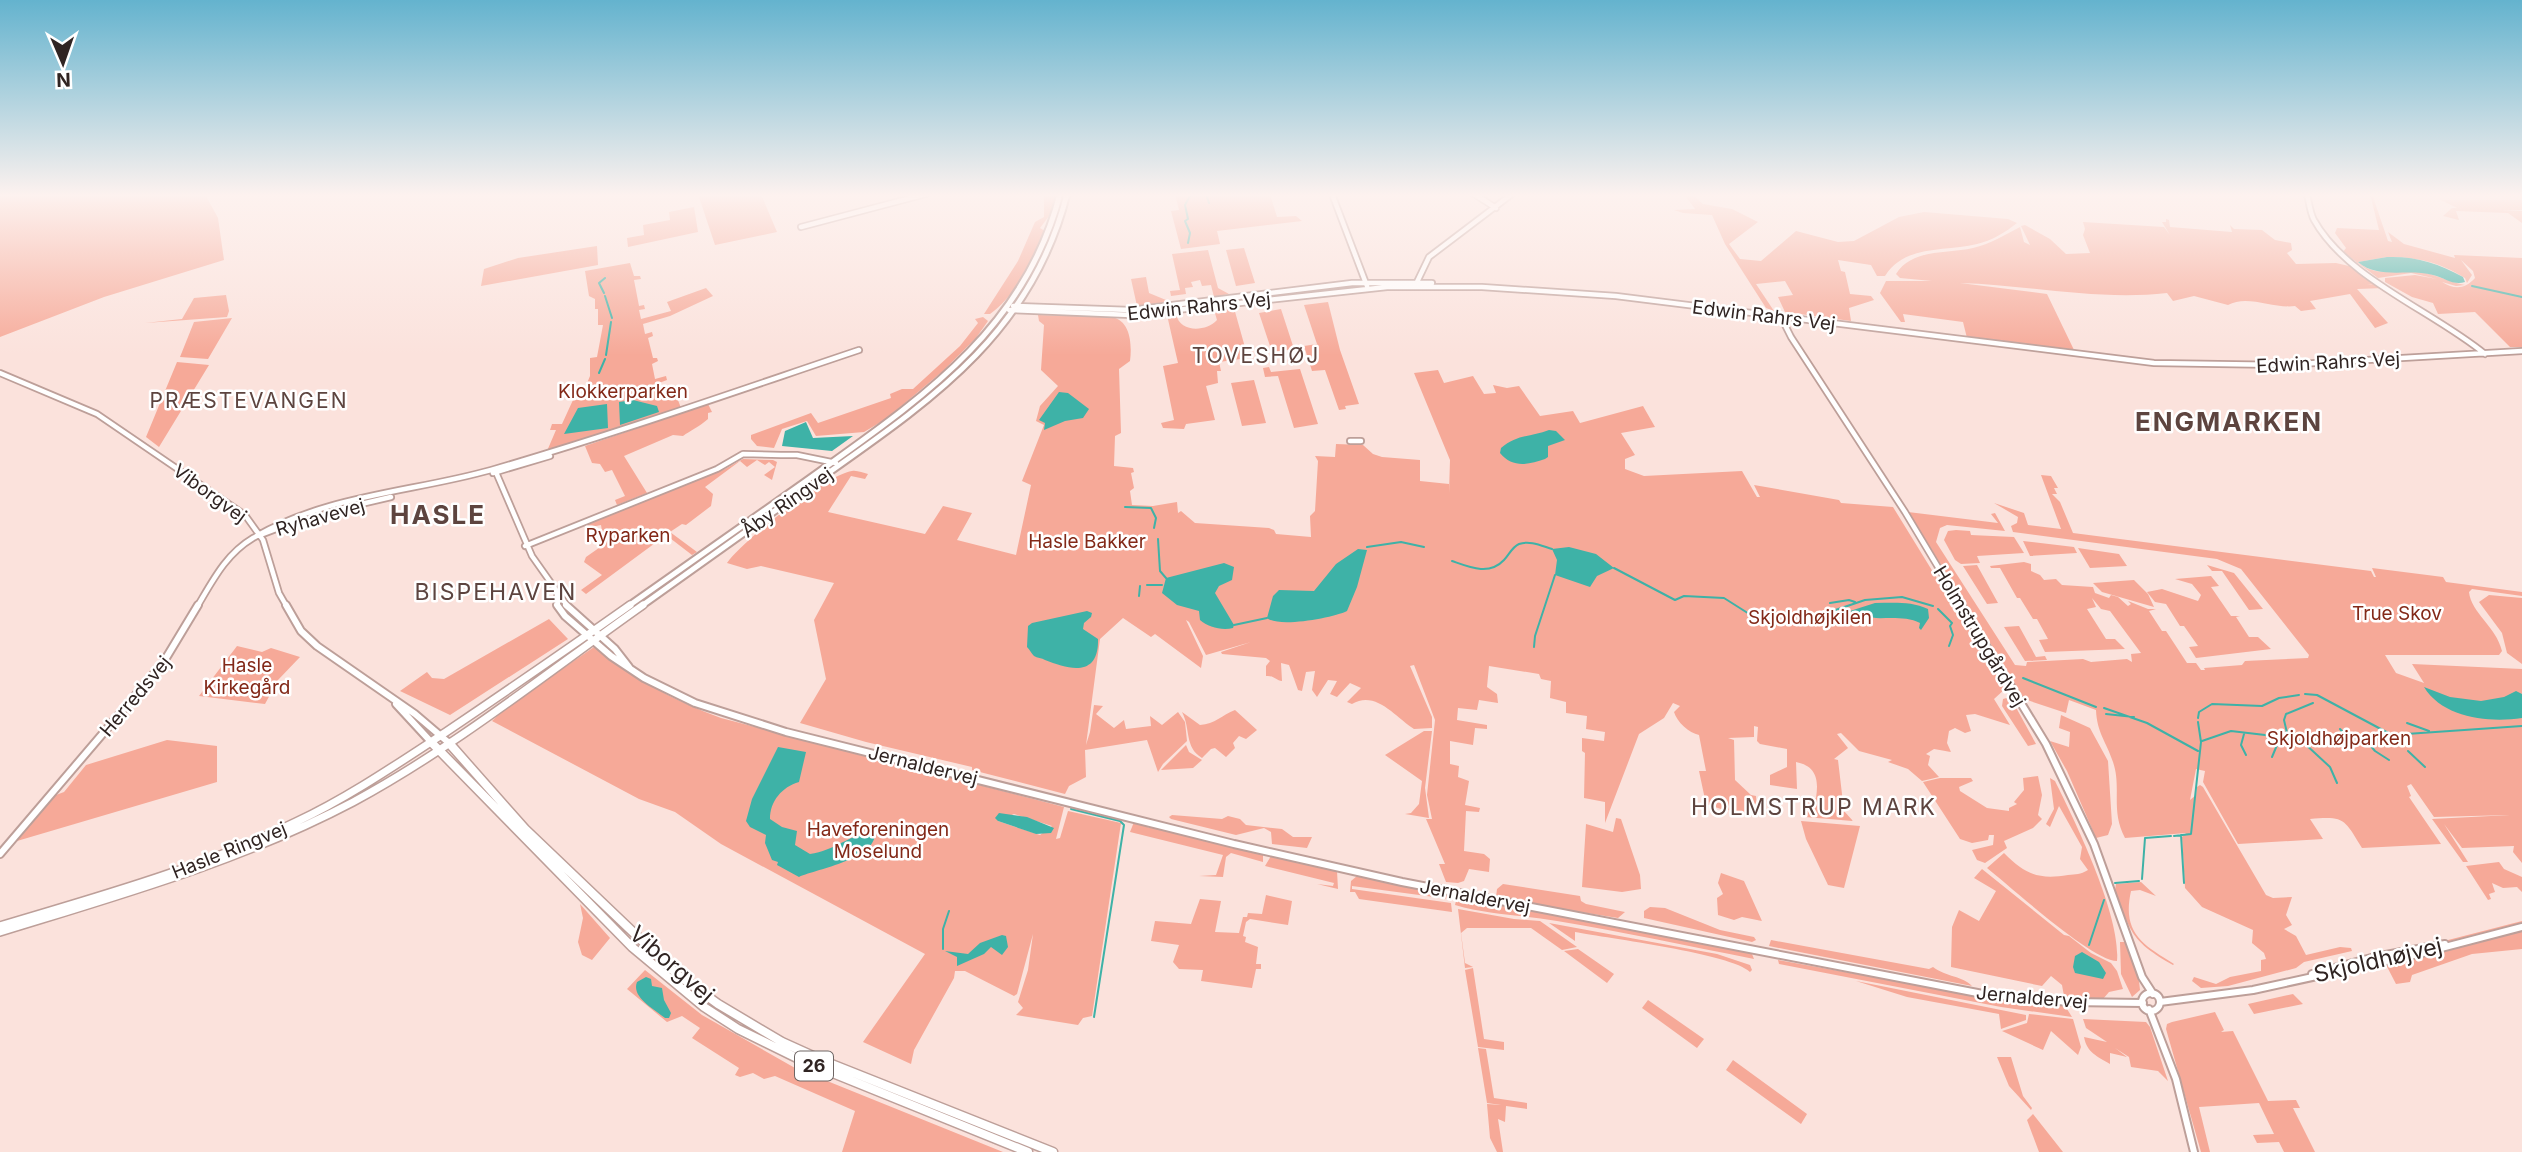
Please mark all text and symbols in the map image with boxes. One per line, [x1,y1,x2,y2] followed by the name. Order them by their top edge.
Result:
[28,28,98,98] north arrow
[56,68,71,91] text: N
[1126,288,1272,325] street label: Edwin Rahrs Vej
[1691,295,1837,336] street label: Edwin Rahrs Vej
[1192,343,1320,368] district label: TOVESHØJ
[2255,347,2401,378] street label: Edwin Rahrs Vej
[558,380,688,403] park label: Klokkerparken
[150,388,348,413] district label: PRÆSTEVANGEN
[2135,406,2323,437] district label: ENGMARKEN
[168,459,251,528] street label: Viborgvej
[736,461,837,542] street label: Åby Ringvej
[273,494,367,541] street label: Ryhavevej
[390,499,486,530] district label: HASLE
[585,524,671,547] park label: Ryparken
[1028,530,1146,553] park label: Hasle Bakker
[1929,562,2031,711] street label: Holmstrupgårdvej
[415,578,577,606] district label: BISPEHAVEN
[2352,602,2442,625] park label: True Skov
[1748,606,1872,629] park label: Skjoldhøjkilen
[95,651,176,741] street label: Herredsvej
[204,654,290,699] park label: Hasle Kirkegård
[2267,727,2411,750] park label: Skjoldhøjparken
[866,741,980,790] street label: Jernaldervej
[1691,793,1937,821] district label: HOLMSTRUP MARK
[169,817,290,884] street label: Hasle Ringvej
[807,818,949,863] park label: Haveforeningen Moselund
[1418,875,1532,918] street label: Jernaldervej
[624,920,720,1008] street label: Viborgvej
[2311,932,2445,988] street label: Skjoldhøjvej
[1975,981,2089,1014] street label: Jernaldervej
[795,1051,833,1080] road number: 26

